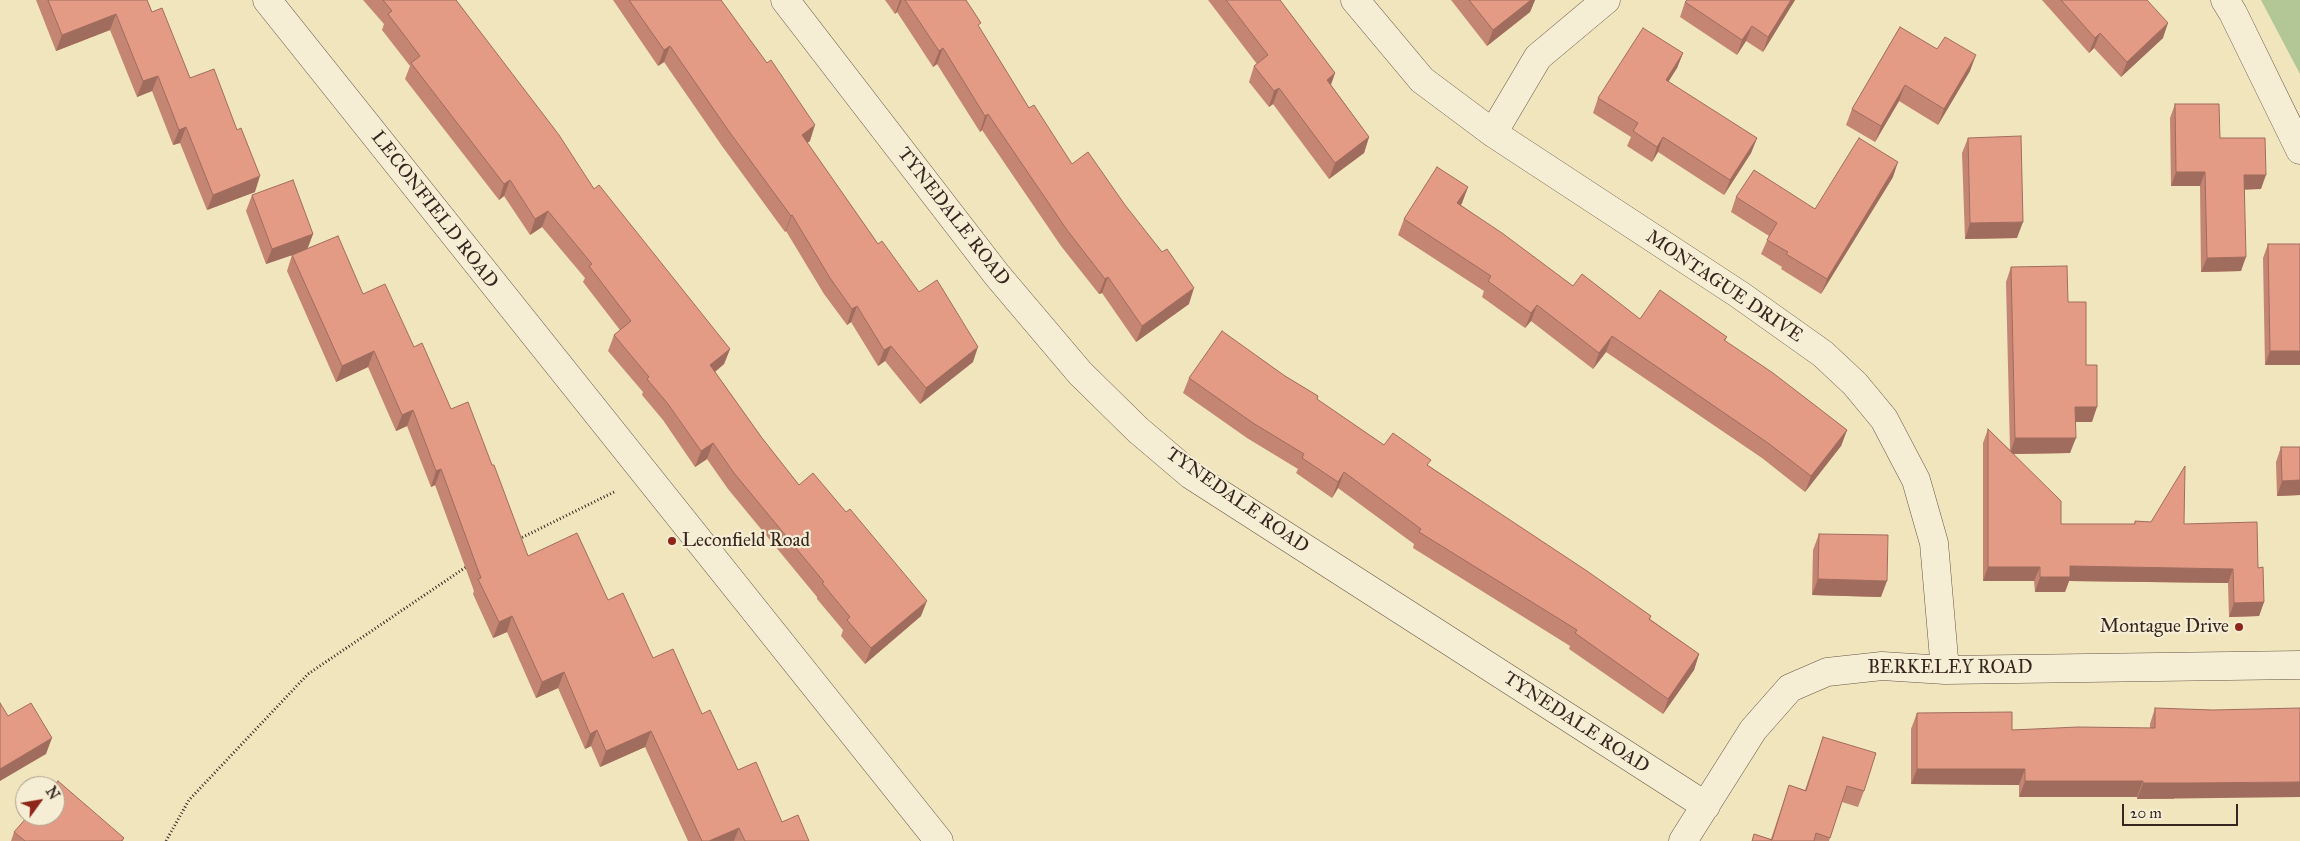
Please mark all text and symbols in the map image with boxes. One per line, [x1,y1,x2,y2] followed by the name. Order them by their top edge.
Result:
[366,127,502,293] street label: LECONFIELD ROAD
[892,143,1014,291] street label: TYNEDALE ROAD
[1641,226,1807,348] street label: MONTAGUE DRIVE
[1161,443,1313,559] street label: TYNEDALE ROAD
[682,530,810,552] place label: Leconfield Road
[666,535,678,547] marker: Leconfield Road
[2100,616,2229,638] place label: Montague Drive
[2233,621,2245,633] marker: Montague Drive
[1867,657,2033,679] street label: BERKELEY ROAD
[1499,667,1653,779] street label: TYNEDALE ROAD
[15,776,65,826] north arrow
[42,784,63,803] text: N
[2125,794,2241,826] scale bar
[2130,804,2162,822] text: 20 m

